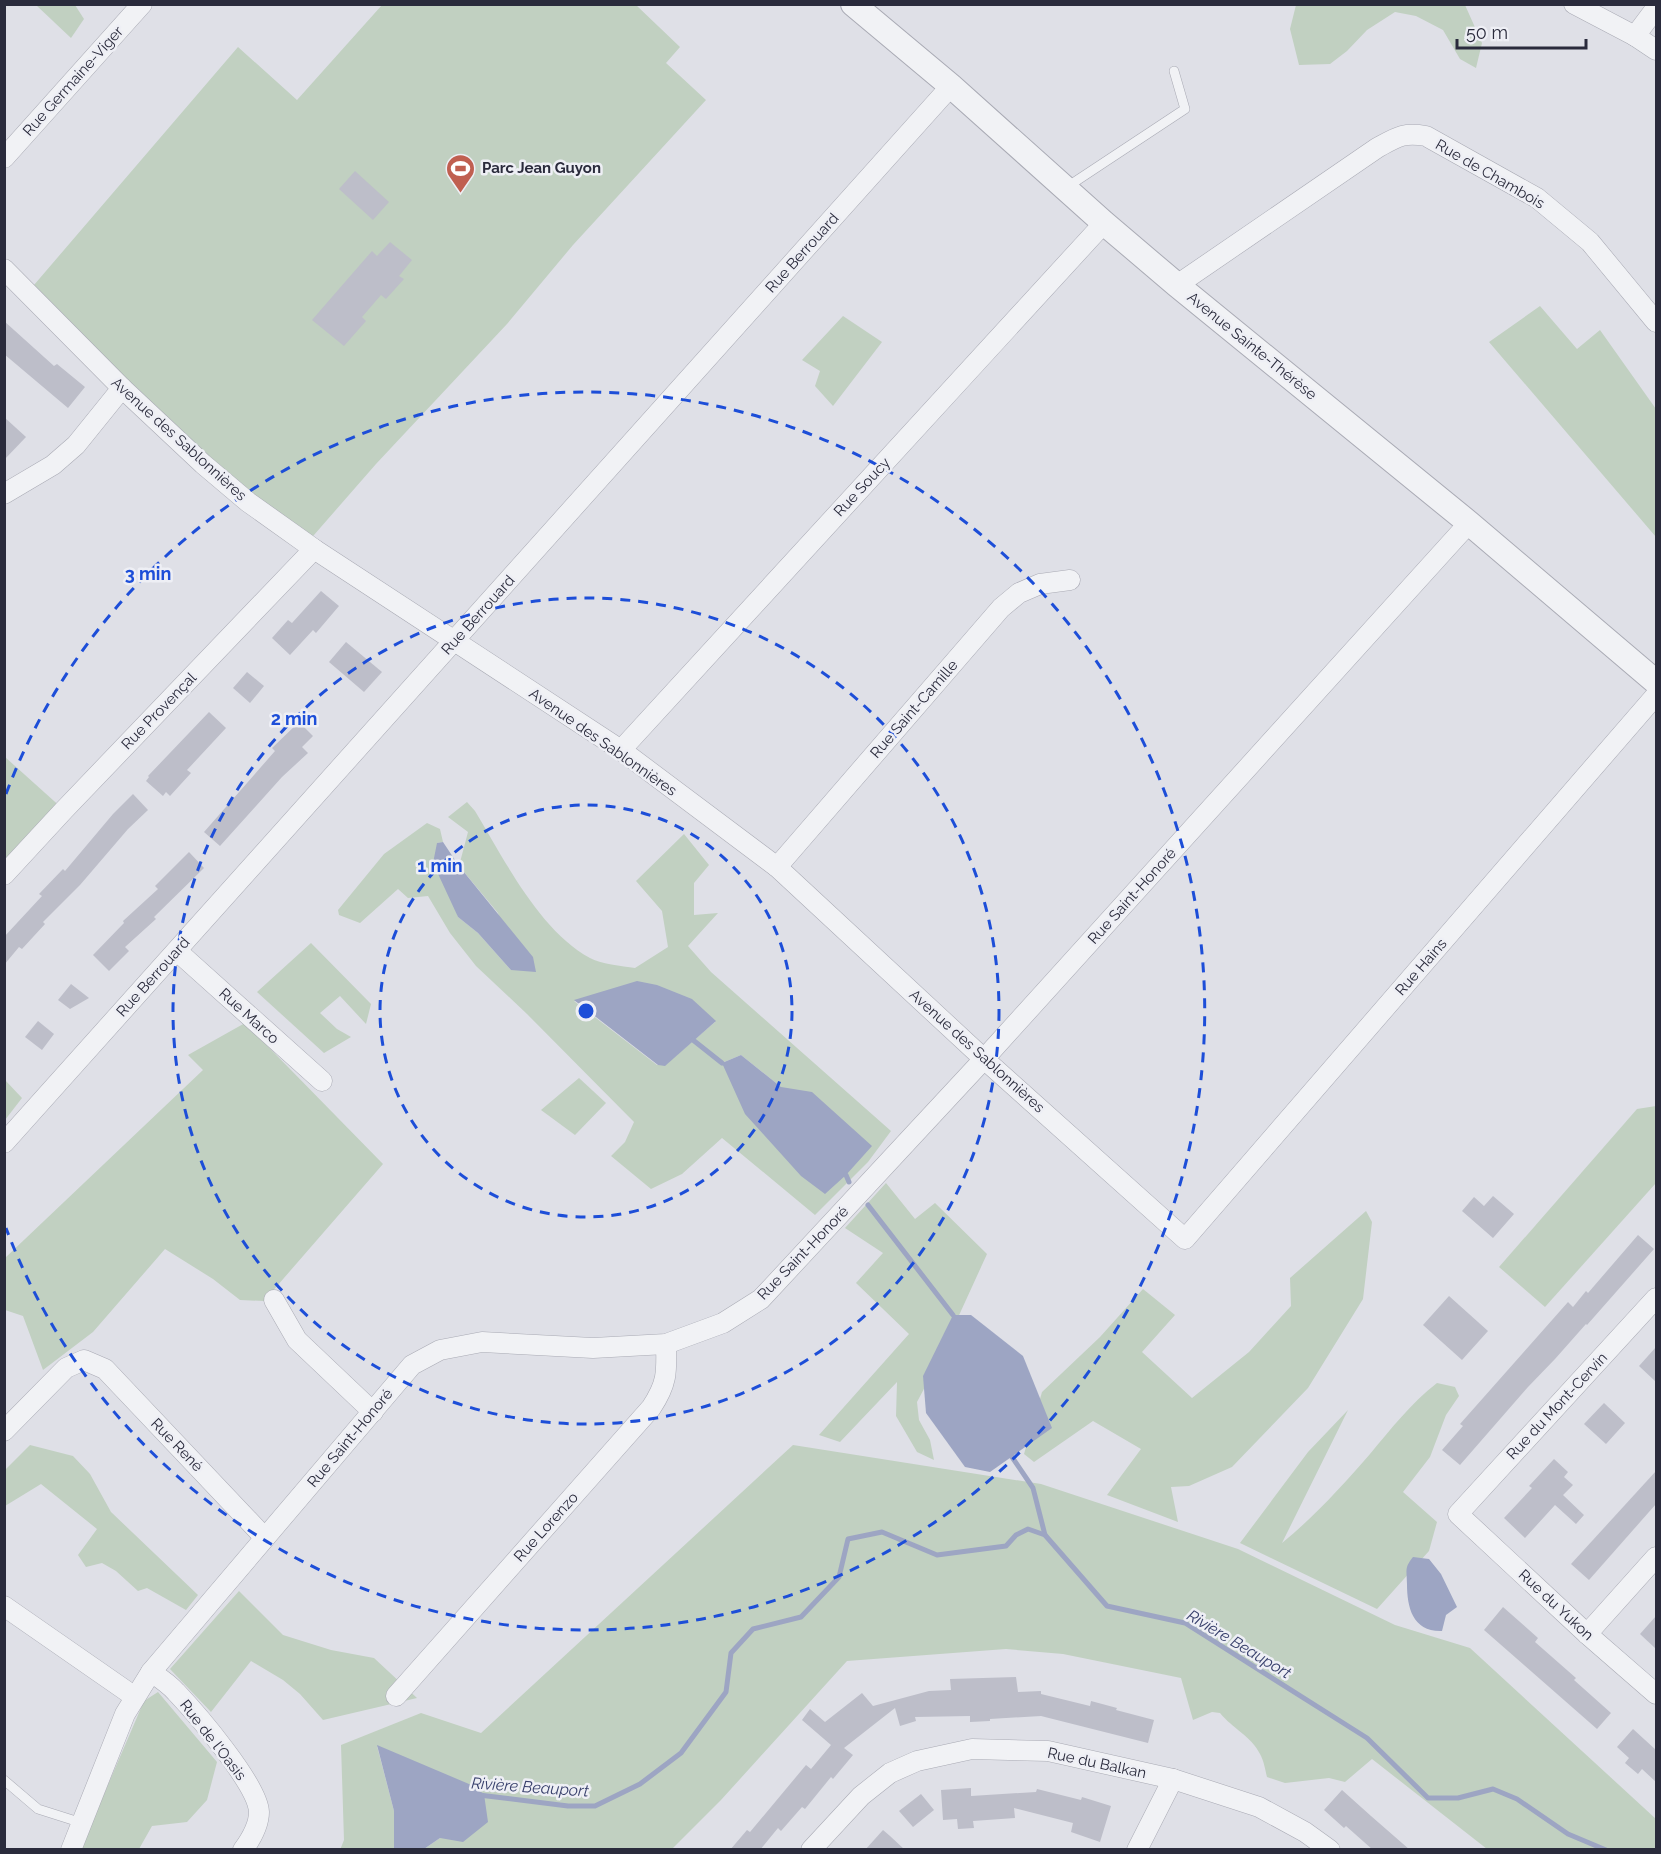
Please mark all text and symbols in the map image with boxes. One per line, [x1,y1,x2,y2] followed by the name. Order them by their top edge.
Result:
[1457,12,1586,50] scale bar
[19,22,127,140] street label: Rue Germaine-Viger
[1466,22,1508,43] text: 50 m
[1432,135,1548,213] street label: Rue de Chambois
[445,152,477,194] sports icon: Parc Jean Guyon
[482,159,601,177] place label: Parc Jean Guyon
[762,210,842,296] street label: Rue Berrouard
[1184,288,1320,404] street label: Avenue Sainte-Thérèse
[108,373,250,505] street label: Avenue des Sablonnières
[830,454,894,520] street label: Rue Soucy
[125,563,171,584] text: 3 min
[438,572,518,658] street label: Rue Berrouard
[866,656,962,762] street label: Rue Saint-Camille
[118,668,201,753] street label: Rue Provençal
[526,684,680,800] street label: Avenue des Sablonnières
[271,708,317,729] text: 2 min
[1084,844,1180,948] street label: Rue Saint-Honoré
[417,855,463,876] text: 1 min
[113,934,193,1020] street label: Rue Berrouard
[1391,935,1451,999] street label: Rue Hains
[215,984,283,1048] street label: Rue Marco
[906,985,1048,1117] street label: Avenue des Sablonnières
[576,1001,596,1021] centre of rings
[754,1202,852,1304] street label: Rue Saint-Honoré
[1503,1349,1611,1463] street label: Rue du Mont-Cervin
[304,1385,397,1491] street label: Rue Saint-Honoré
[147,1415,207,1476] street label: Rue René
[510,1488,582,1566] street label: Rue Lorenzo
[1515,1566,1597,1644] street label: Rue du Yukon
[1184,1606,1295,1683] water label: Rivière Beauport
[176,1696,250,1784] street label: Rue de l'Oasis
[1046,1744,1148,1782] street label: Rue du Balkan
[471,1773,590,1801] water label: Rivière Beauport

